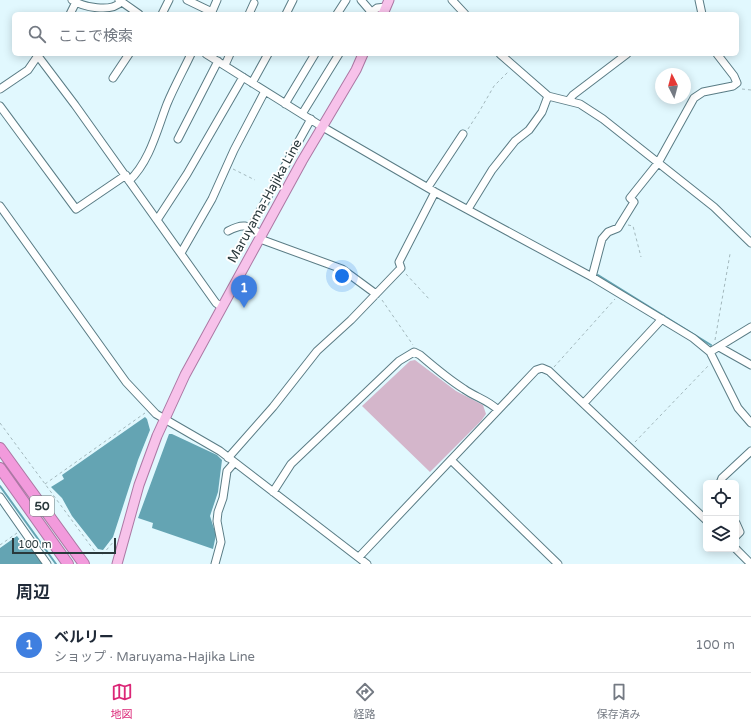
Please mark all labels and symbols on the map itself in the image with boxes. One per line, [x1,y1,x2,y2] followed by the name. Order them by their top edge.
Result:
[655,68,691,104] north arrow
[224,136,306,266] street label: Maruyama-Hajika Line
[332,266,352,286] your location
[231,275,257,308] pin: 1
[30,496,54,516] road number: 50
[12,536,116,555] scale bar

